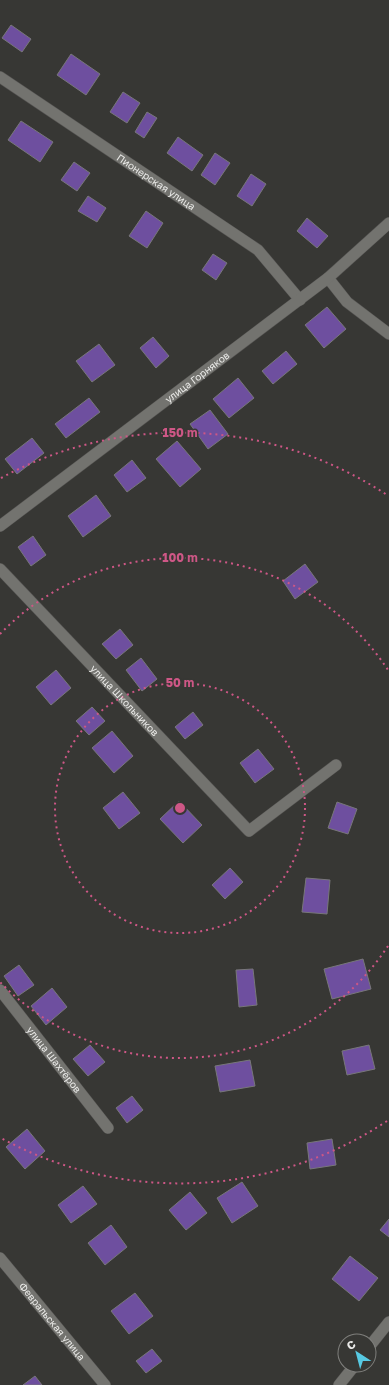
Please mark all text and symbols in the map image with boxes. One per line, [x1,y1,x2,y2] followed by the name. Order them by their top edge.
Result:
[115,151,198,212] street label: Пионерская улица
[162,349,232,405] street label: улица Горняков
[163,425,197,440] text: 150 m
[162,550,198,565] text: 100 m
[88,662,162,738] street label: улица Школьников
[166,675,194,690] text: 50 m
[173,801,187,815] centre of rings
[25,1024,84,1095] street label: улица Шахтёров
[17,1280,88,1363] street label: Февральская улица
[337,1333,377,1373] north arrow
[344,1337,358,1352] text: С

